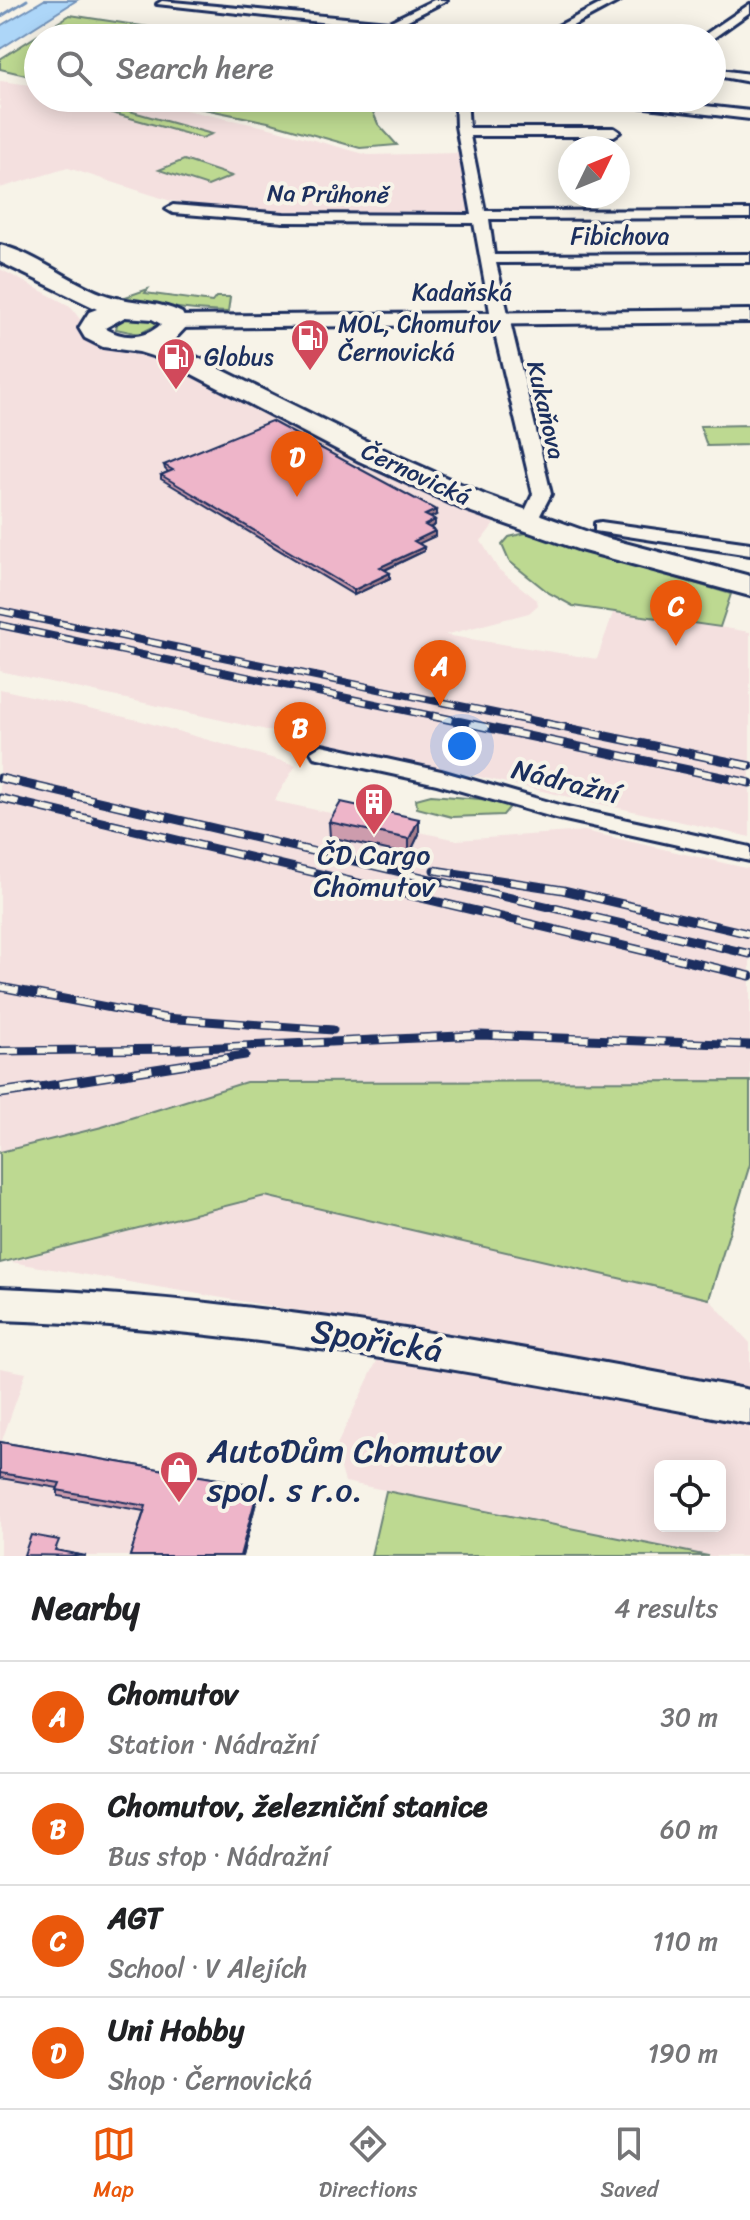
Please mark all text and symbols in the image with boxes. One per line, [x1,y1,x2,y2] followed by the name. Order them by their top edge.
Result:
[24,24,726,112] search box
[116,41,274,95] text: Search here
[52,46,96,90] icon: search
[558,136,630,208] north arrow
[267,172,391,216] street label: Na Průhoně
[570,215,670,257] street label: Fibichova
[412,271,512,313] street label: Kadaňská
[338,303,502,373] place label: MOL, Chomutov Černovická
[289,317,331,372] fuel station icon: MOL, Chomutov Černovická
[155,336,197,391] fuel station icon: Globus
[204,336,274,378] place label: Globus
[514,356,578,464] street label: Kukaňova
[354,430,478,518] street label: Černovická
[271,431,323,497] pin: D
[650,580,702,646] pin: C
[414,640,466,706] pin: A
[274,702,326,768] pin: B
[442,726,482,766] your location
[507,744,628,819] street label: Nádražní
[353,781,395,836] building icon: ČD Cargo Chomutov
[313,830,437,911] place label: ČD Cargo Chomutov
[307,1301,447,1381] street label: Spořická
[206,1421,502,1520] place label: AutoDům Chomutov spol. s r.o.
[158,1449,200,1504] shop icon: AutoDům Chomutov spol. s r.o.
[654,1460,726,1532] map controls
[654,1460,726,1532] button: locate
[32,1578,140,1638] text: Nearby
[614,1585,718,1631] text: 4 results
[108,1667,238,1721] text: Chomutov
[49,1694,67,1740] text: A
[661,1694,718,1740] text: 30 m
[108,1721,317,1767] text: Station · Nádražní
[108,1779,487,1833] text: Chomutov, železniční stanice
[50,1806,66,1852] text: B
[660,1806,718,1852] text: 60 m
[108,1833,329,1879] text: Bus stop · Nádražní
[108,1891,162,1945] text: AGT
[50,1918,66,1964] text: C
[653,1918,718,1964] text: 110 m
[108,1945,308,1991] text: School · V Alejích
[108,2003,244,2057] text: Uni Hobby
[50,2030,66,2076] text: D
[648,2030,718,2076] text: 190 m
[108,2057,312,2103] text: Shop · Černovická
[92,2122,136,2209] tab: Map
[319,2122,417,2209] tab: Directions
[600,2122,658,2209] tab: Saved

